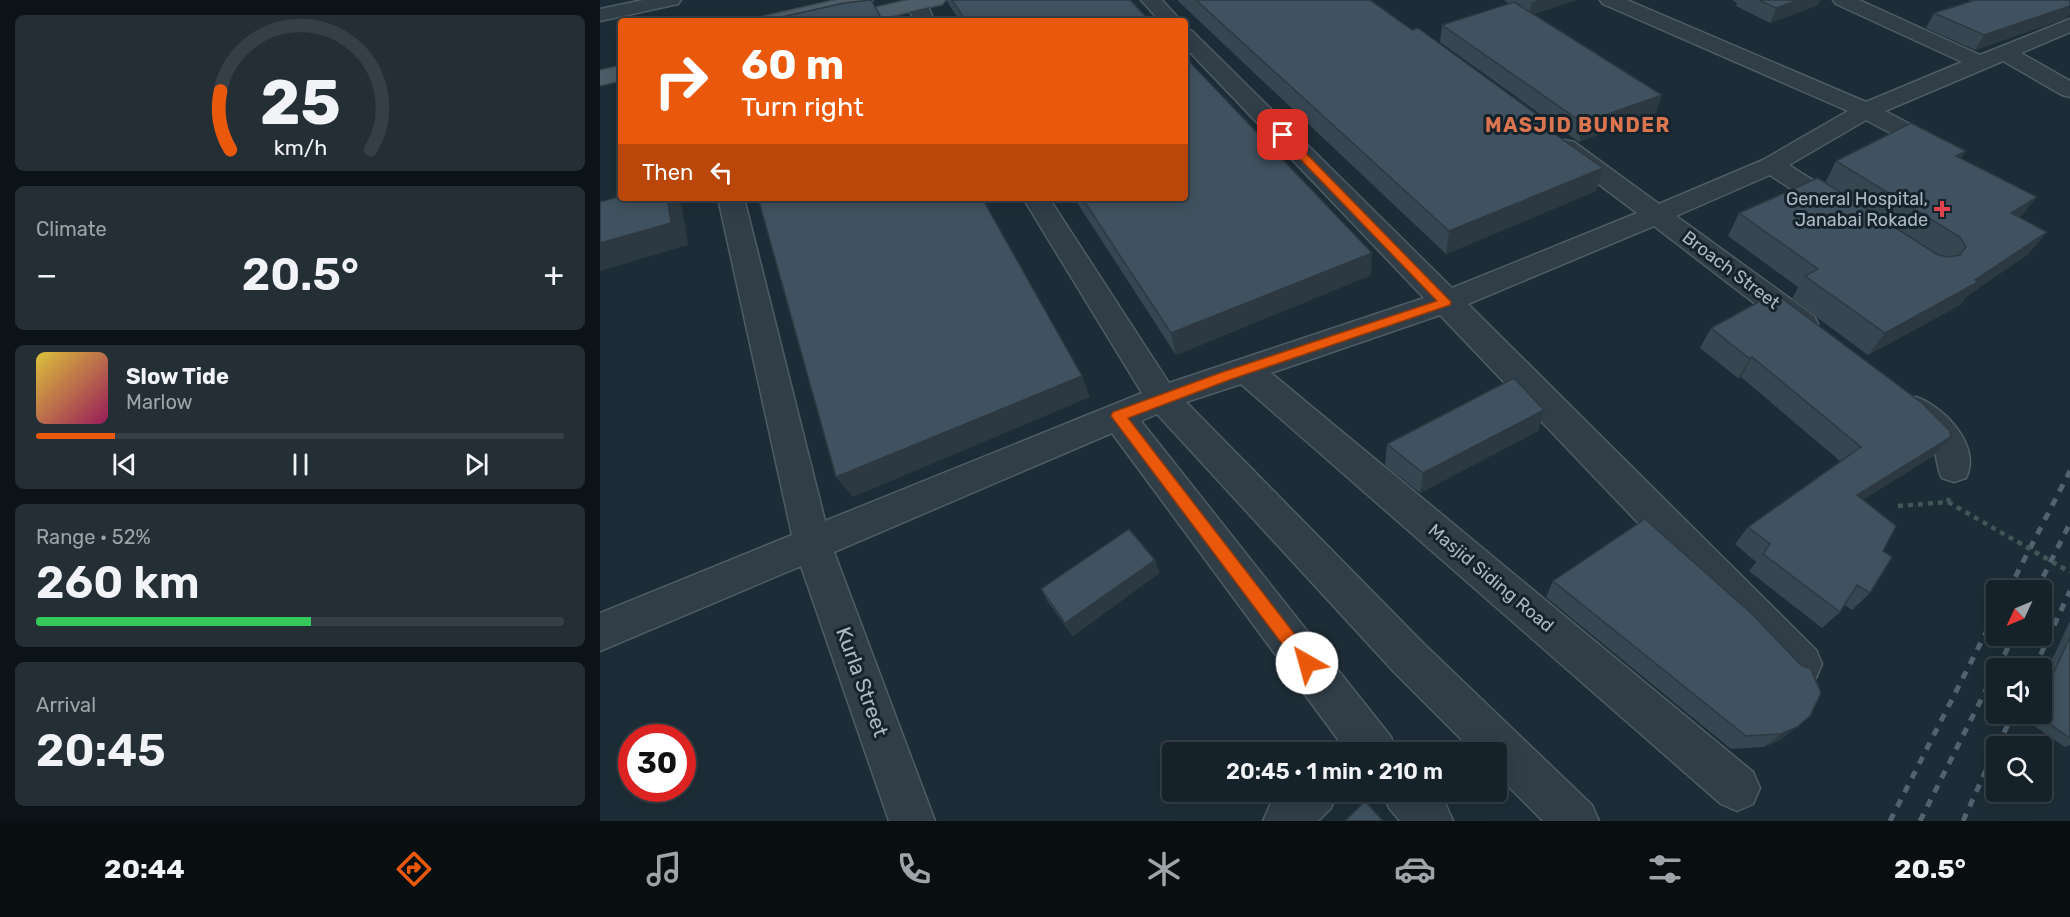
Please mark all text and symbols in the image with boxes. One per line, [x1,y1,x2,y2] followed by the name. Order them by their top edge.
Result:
[741,40,844,90] text: 60 m
[642,42,720,120] icon: right
[260,66,340,140] text: 25
[741,91,864,123] text: Turn right
[1257,109,1308,160] pin
[1485,113,1671,137] district label: MASJID BUNDER
[1266,118,1299,151] icon: arrive
[273,135,327,160] text: km/h
[705,156,738,189] icon: left
[642,159,693,186] text: Then
[1786,188,1928,231] place label: General Hospital, Janabai Rokade
[1933,200,1951,218] marker: General Hospital, Janabai Rokade
[36,217,107,241] text: Climate
[1678,226,1784,314] street label: Broach Street
[242,248,359,301] text: 20.5°
[36,255,57,294] text: −
[543,255,564,294] text: +
[126,363,229,390] text: Slow Tide
[126,390,193,414] text: Marlow
[108,448,141,481] icon: previous
[284,448,317,481] icon: pause
[460,448,493,481] icon: next
[1424,519,1558,637] street label: Masjid Siding Road
[36,525,151,549] text: Range · 52%
[36,556,200,609] text: 260 km
[1986,580,2052,646] north arrow
[1986,580,2052,802] map controls
[831,623,894,740] street label: Kurla Street
[1275,631,1339,695] position arrow
[1986,658,2052,724] button: sound
[36,693,96,717] text: Arrival
[36,724,166,777] text: 20:45
[618,724,696,802] speed limit sign: 30
[1986,736,2052,802] button: search
[1226,758,1443,785] text: 20:45 · 1 min · 210 m
[393,848,435,890] icon: directions
[643,848,685,890] icon: music
[893,848,935,890] icon: phone
[1143,848,1185,890] icon: climate
[1394,848,1436,890] icon: car
[1644,848,1686,890] icon: filters
[104,853,185,885] text: 20:44
[1894,853,1966,885] text: 20.5°

